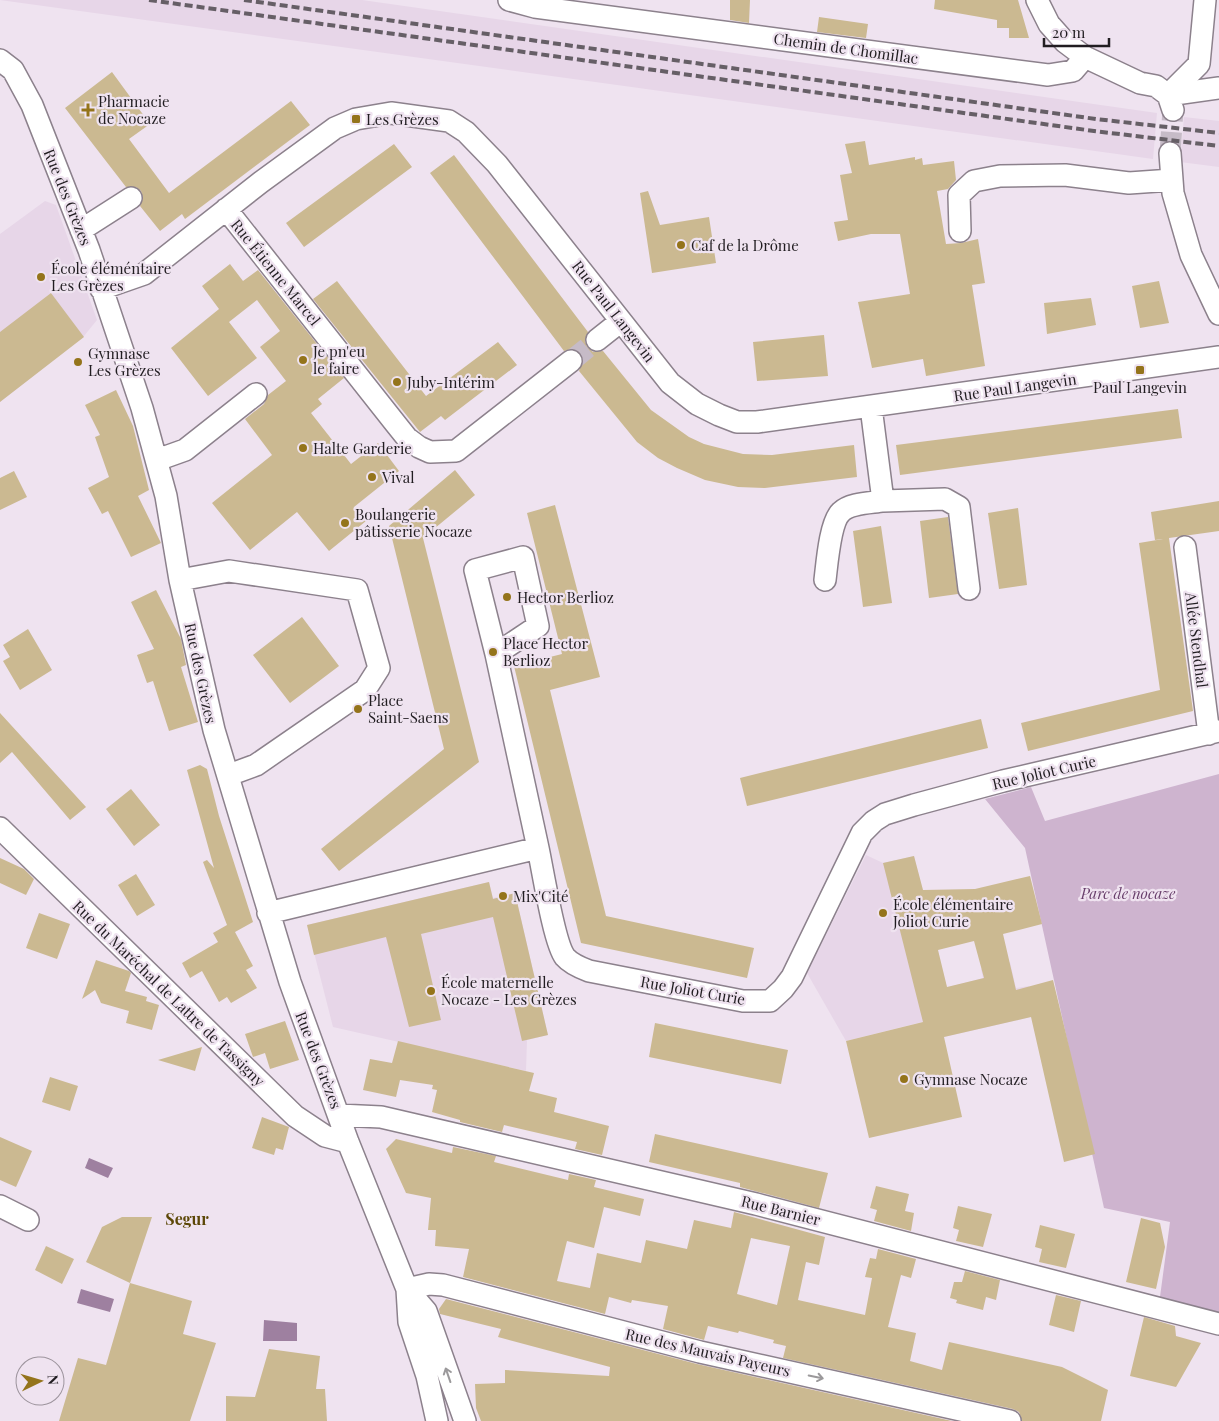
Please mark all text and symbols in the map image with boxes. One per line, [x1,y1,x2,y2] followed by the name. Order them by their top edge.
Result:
[1044,15,1109,47] scale bar
[1052,22,1086,42] text: 20 m
[773,28,919,68] street label: Chemin de Chomillac
[98,91,170,128] place label: Pharmacie de Nocaze
[82,104,94,116] marker: Pharmacie de Nocaze
[366,109,439,129] place label: Les Grèzes
[350,113,362,125] marker: Les Grèzes
[40,146,96,248] street label: Rue des Grèzes
[227,215,325,329] street label: Rue Étienne Marcel
[691,235,799,255] place label: Caf de la Drôme
[675,239,687,251] marker: Caf de la Drôme
[568,256,660,366] street label: Rue Paul Langevin
[51,258,171,295] place label: École éléméntaire Les Grèzes
[35,271,47,283] marker: École éléméntaire Les Grèzes
[312,341,365,378] place label: Je pn'eu le faire
[88,343,161,380] place label: Gymnase Les Grèzes
[297,354,309,366] marker: Je pn'eu le faire
[72,356,84,368] marker: Gymnase Les Grèzes
[1134,364,1146,376] marker: Paul Langevin
[952,368,1078,406] street label: Rue Paul Langevin
[406,372,495,392] place label: Juby-Intérim
[391,376,403,388] marker: Juby-Intérim
[1093,377,1187,397] place label: Paul Langevin
[313,438,412,458] place label: Halte Garderie
[297,442,309,454] marker: Halte Garderie
[381,467,414,487] place label: Vival
[366,471,378,483] marker: Vival
[355,504,472,541] place label: Boulangerie pâtisserie Nocaze
[339,517,351,529] marker: Boulangerie pâtisserie Nocaze
[517,587,614,607] place label: Hector Berlioz
[1181,590,1213,689] street label: Allée Stendhal
[501,591,513,603] marker: Hector Berlioz
[181,621,221,725] street label: Rue des Grèzes
[503,633,589,670] place label: Place Hector Berlioz
[487,646,499,658] marker: Place Hector Berlioz
[368,690,449,727] place label: Place Saint-Saens
[352,703,364,715] marker: Place Saint-Saens
[990,750,1098,794] street label: Rue Joliot Curie
[1080,883,1176,903] park label: Parc de nocaze
[513,886,569,906] place label: Mix'Cité
[497,890,509,902] marker: Mix'Cité
[892,894,1013,931] place label: École élémentaire Joliot Curie
[69,896,270,1091] street label: Rue du Maréchal de Lattre de Tassigny
[877,907,889,919] marker: École élémentaire Joliot Curie
[639,971,747,1009] street label: Rue Joliot Curie
[441,972,577,1009] place label: École maternelle Nocaze - Les Grèzes
[425,985,437,997] marker: École maternelle Nocaze - Les Grèzes
[291,1009,347,1111] street label: Rue des Grèzes
[914,1069,1028,1089] place label: Gymnase Nocaze
[898,1073,910,1085] marker: Gymnase Nocaze
[739,1191,823,1230] street label: Rue Barnier
[165,1208,209,1229] district label: Segur
[624,1323,792,1381] street label: Rue des Mauvais Payeurs
[15,1356,65,1406] north arrow
[443,1368,452,1383] one-way arrow
[807,1373,823,1382] one-way arrow
[44,1374,63,1386] text: N

